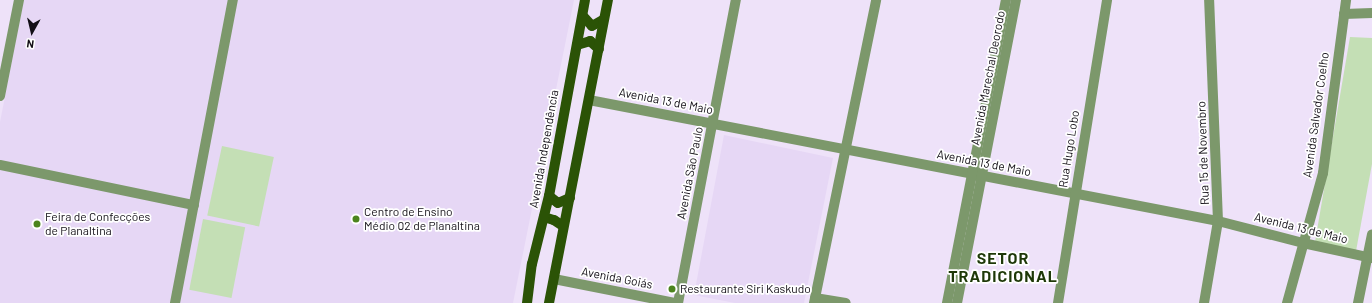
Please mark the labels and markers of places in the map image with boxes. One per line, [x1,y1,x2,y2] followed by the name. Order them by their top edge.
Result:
[364,205,480,233] place label: Centro de Ensino Médio 02 de Planaltina
[45,210,150,238] place label: Feira de Confecções de Planaltina
[351,214,361,224] marker: Centro de Ensino Médio 02 de Planaltina
[32,219,42,229] marker: Feira de Confecções de Planaltina
[680,282,811,296] place label: Restaurante Siri Kaskudo
[667,284,677,294] marker: Restaurante Siri Kaskudo

